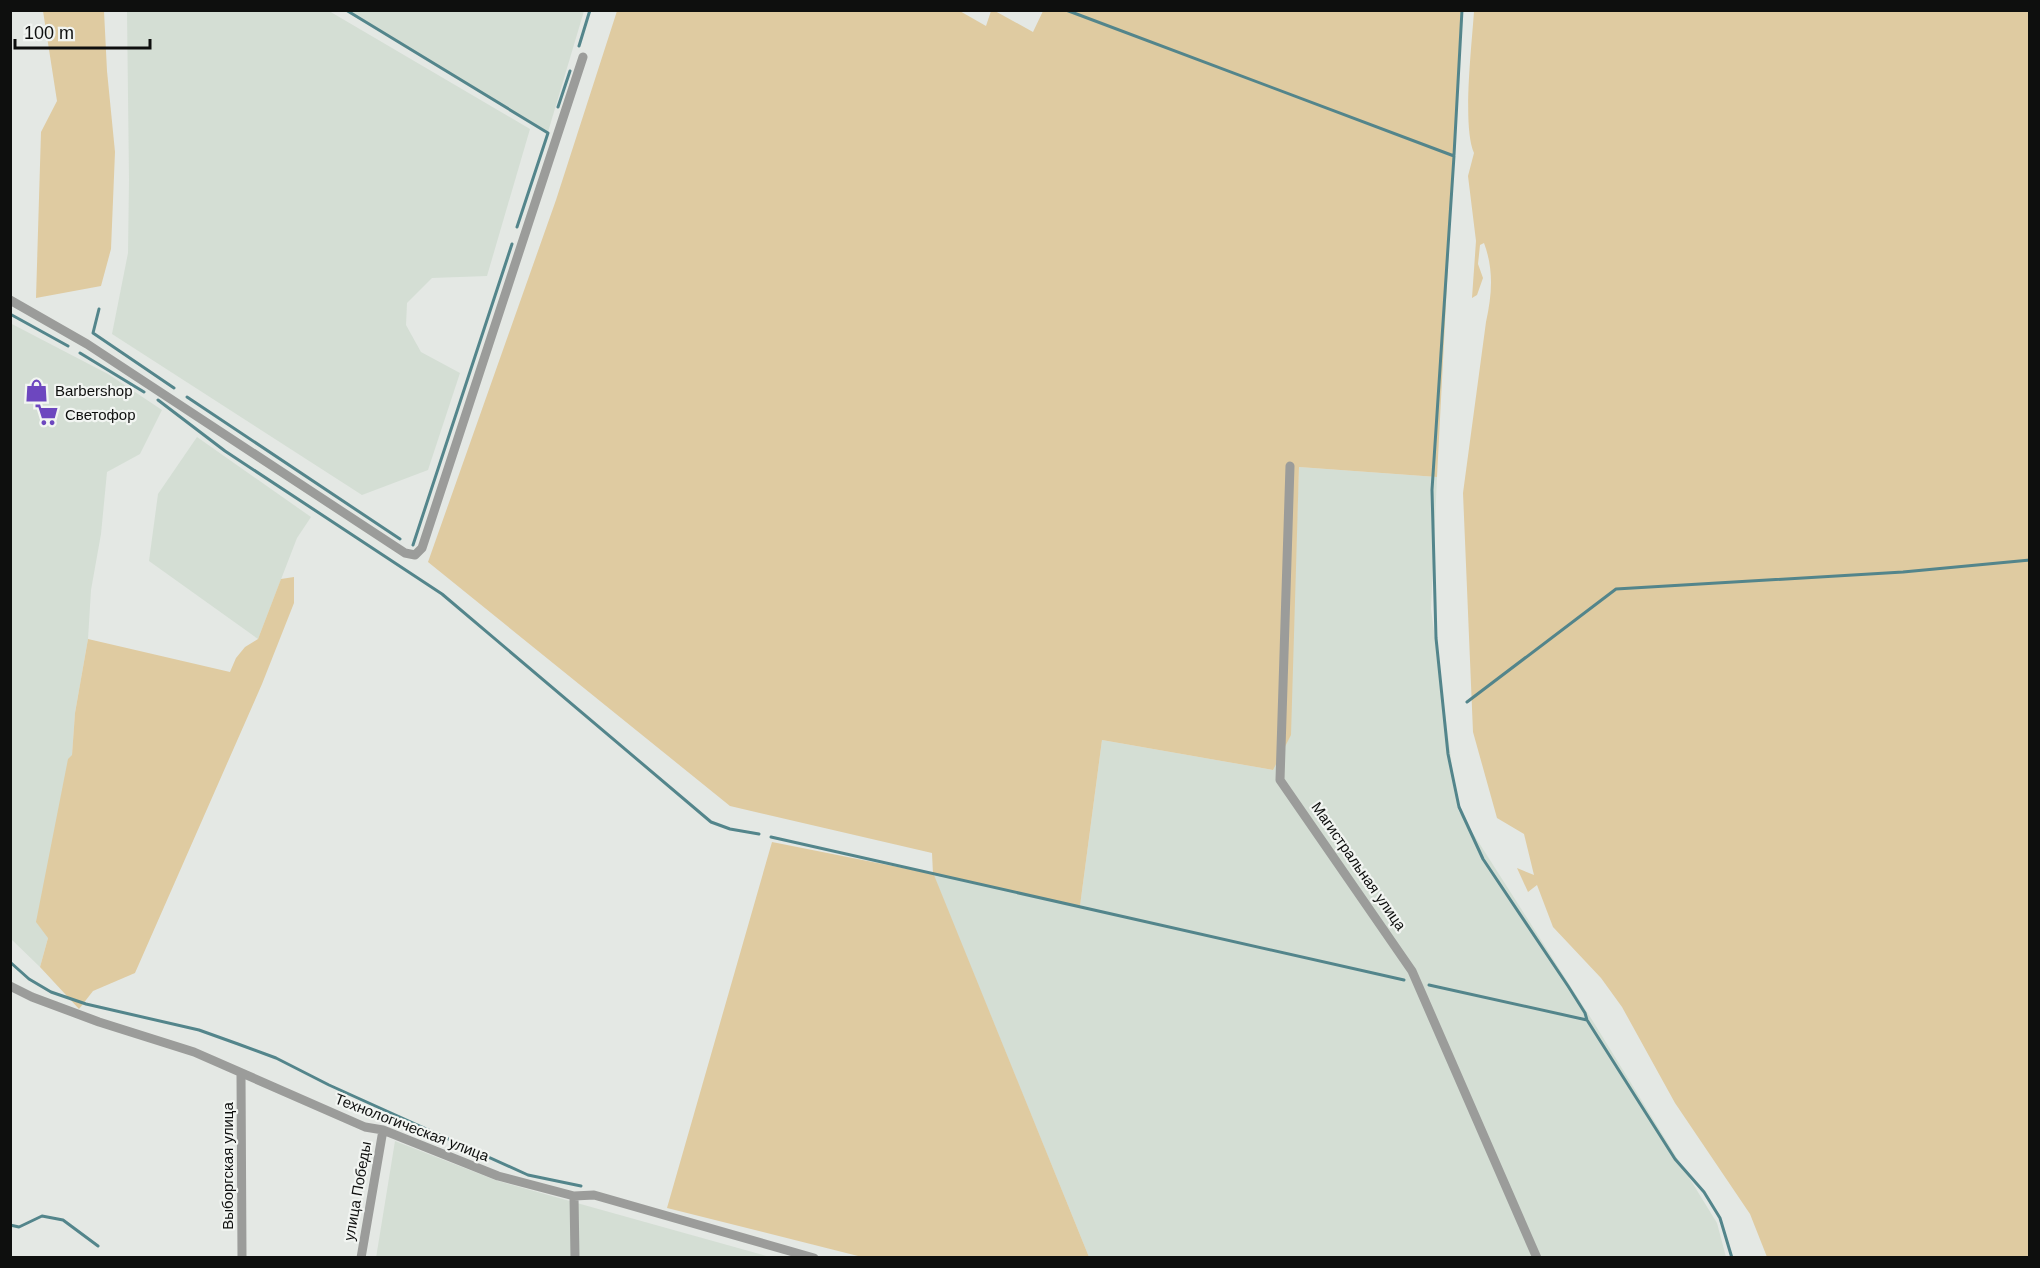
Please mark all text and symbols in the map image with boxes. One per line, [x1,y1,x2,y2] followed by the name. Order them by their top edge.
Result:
[15,12,150,50] scale bar
[24,23,74,43] text: 100 m
[24,377,50,403] shop icon: Barbershop
[55,382,133,399] place label: Barbershop
[34,401,60,427] supermarket icon: Светофор
[65,406,136,423] place label: Светофор
[1308,799,1410,934] street label: Магистральная улица
[333,1090,492,1164] street label: Технологическая улица
[219,1102,236,1230] street label: Выборгская улица
[340,1140,374,1242] street label: улица Победы

